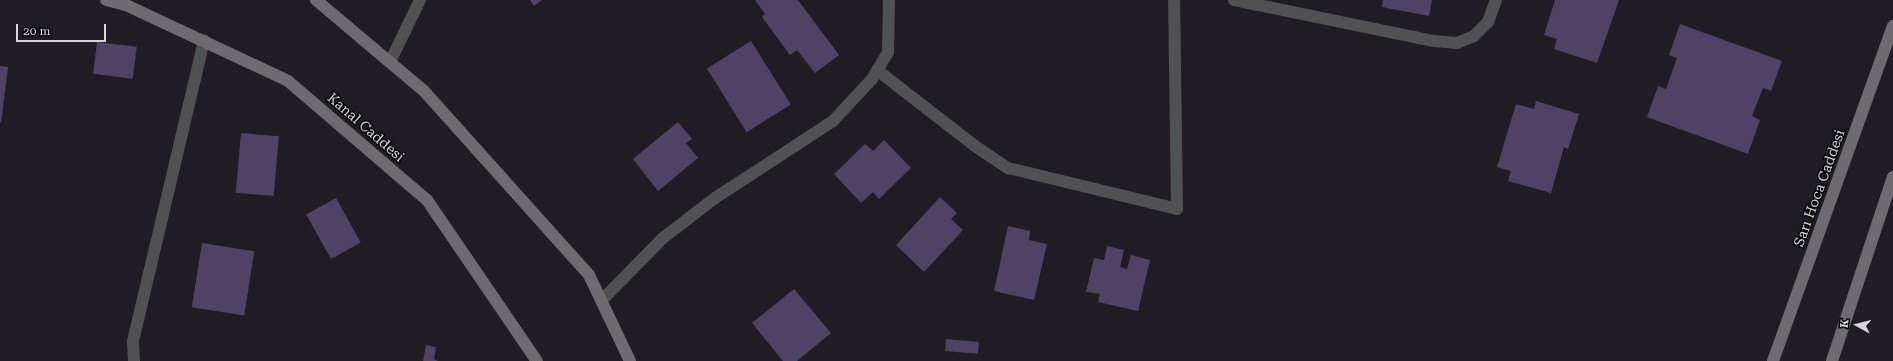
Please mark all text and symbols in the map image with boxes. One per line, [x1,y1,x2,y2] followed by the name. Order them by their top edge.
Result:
[18,16,108,42] scale bar
[23,24,50,38] text: 20 m
[324,89,408,165] street label: Kanal Caddesi
[1790,127,1848,249] street label: Sarı Hoca Caddesi
[1837,305,1877,345] north arrow
[1838,318,1852,329] text: K

